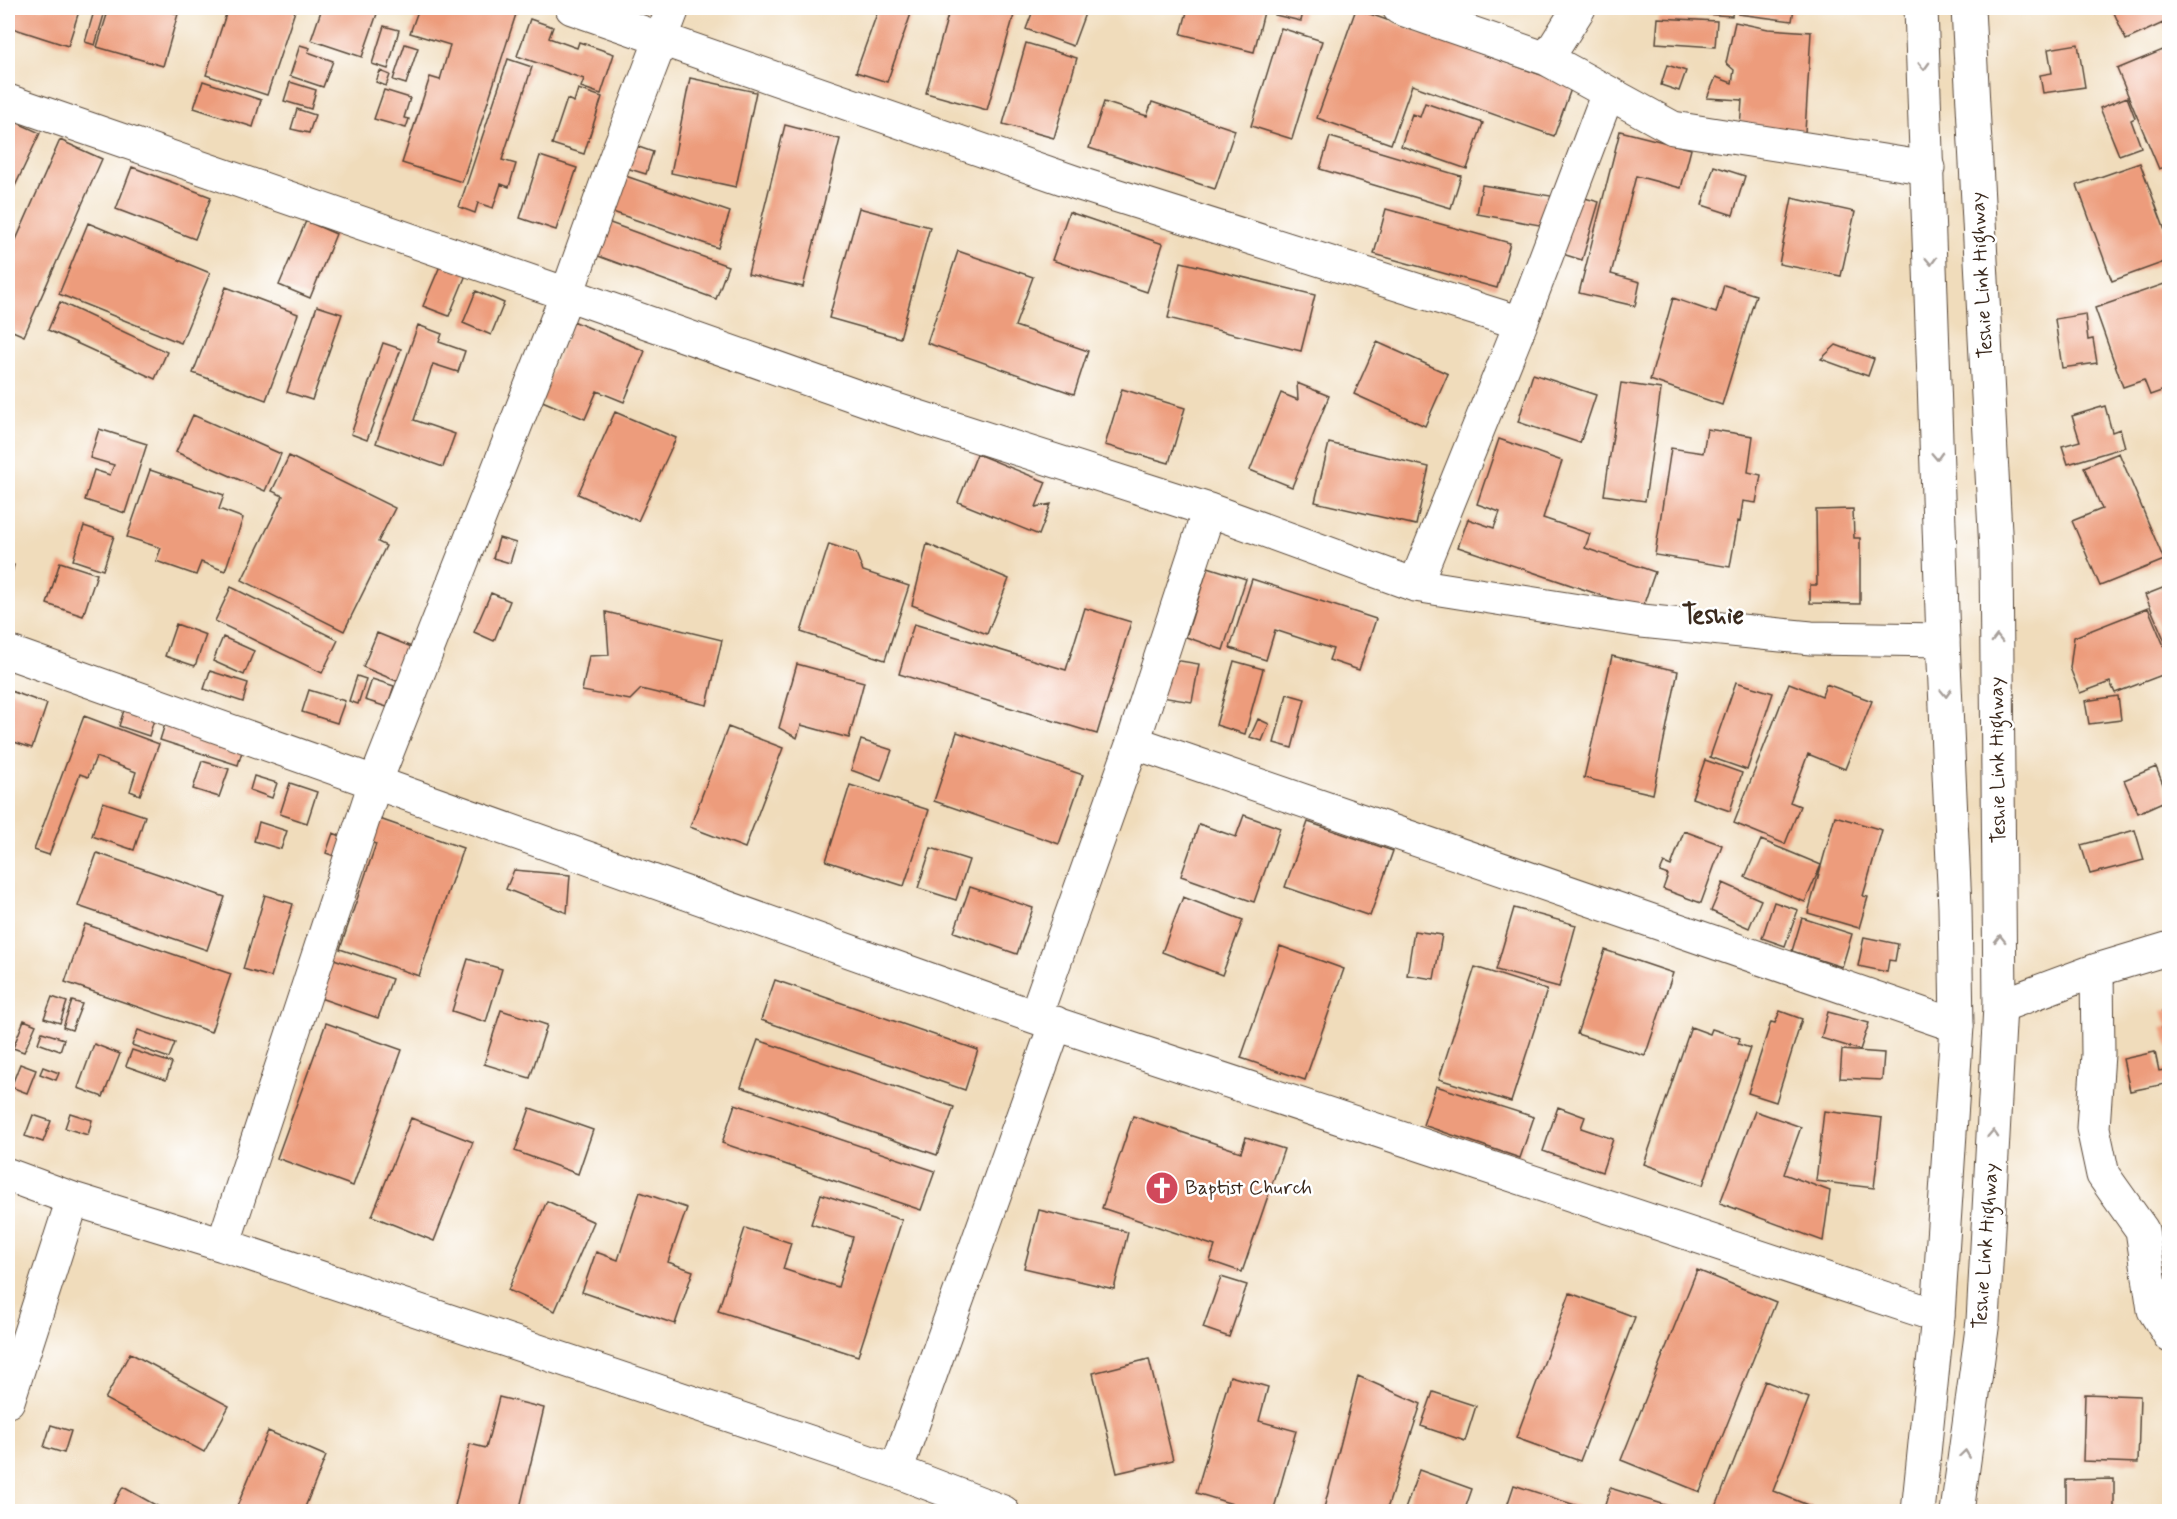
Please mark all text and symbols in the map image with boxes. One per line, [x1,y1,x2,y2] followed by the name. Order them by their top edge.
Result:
[1917,61,1930,70] one-way arrow
[1964,191,2002,359] street label: Teshie Link Highway
[1925,256,1937,265] one-way arrow
[1931,451,1944,460] one-way arrow
[1682,599,1744,633] district label: Teshie
[1991,635,2003,644] one-way arrow
[1983,676,2015,844] street label: Teshie Link Highway
[1939,688,1952,697] one-way arrow
[1993,935,2006,944] one-way arrow
[1987,1129,2000,1138] one-way arrow
[1967,1162,2007,1330] street label: Teshie Link Highway
[1144,1170,1180,1206] church icon: Baptist Church
[1185,1175,1312,1202] place label: Baptist Church
[1959,1449,1971,1458] one-way arrow

